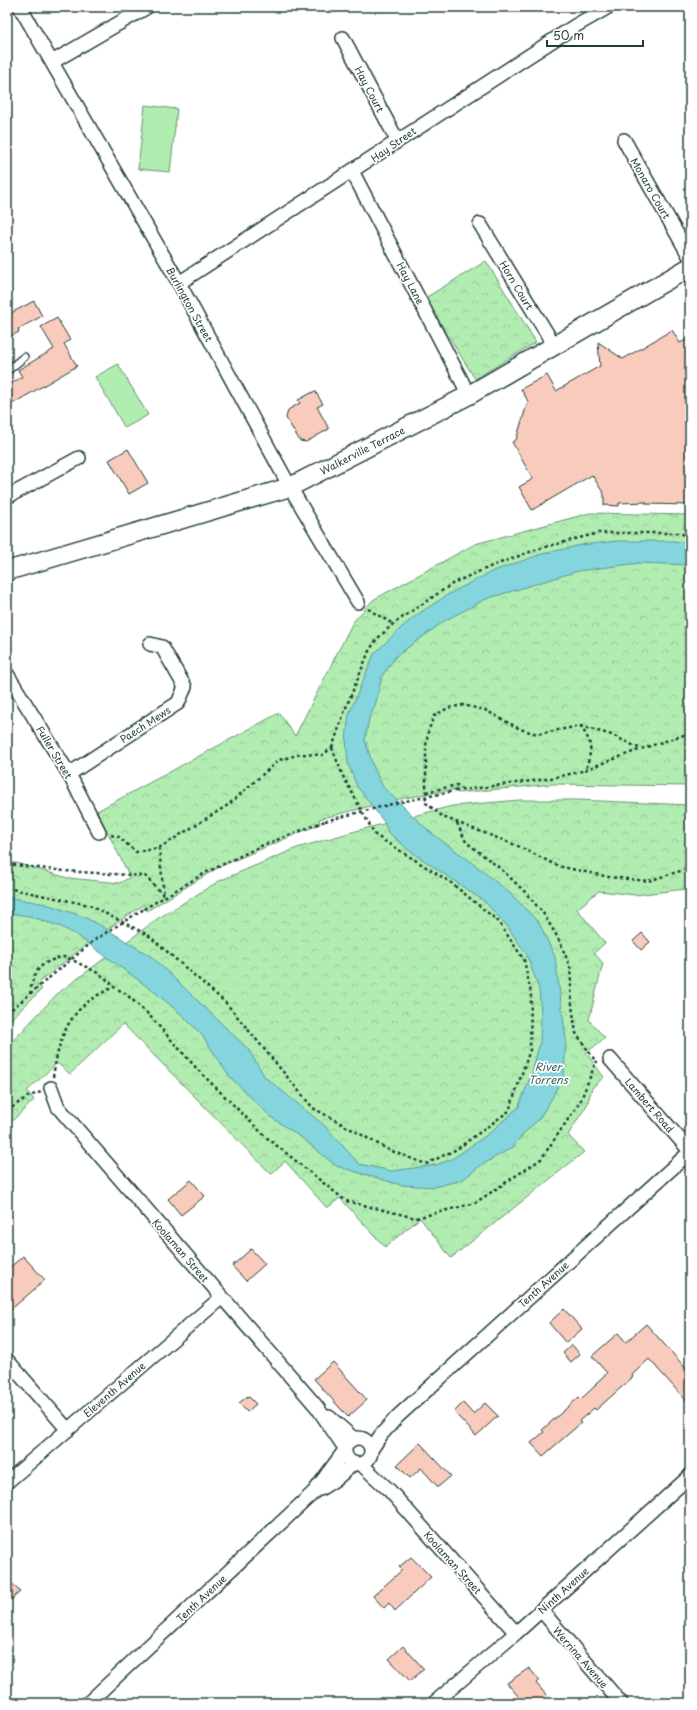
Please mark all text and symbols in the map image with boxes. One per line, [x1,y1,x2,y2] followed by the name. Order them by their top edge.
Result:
[547,22,643,48] scale bar
[553,26,584,44] text: 50 m
[351,63,388,115] street label: Hay Court
[367,123,419,165] street label: Hay Street
[627,155,675,221] street label: Monaro Court
[496,258,538,312] street label: Horn Court
[394,259,429,307] street label: Hay Lane
[163,264,217,344] street label: Burlington Street
[317,422,407,478] street label: Walkerville Terrace
[117,702,174,746] street label: Paech Mews
[33,723,77,781] street label: Fuller Street
[528,1058,569,1088] water label: River Torrens
[622,1074,678,1136] street label: Lambert Road
[149,1215,213,1285] street label: Koolaman Street
[514,1257,572,1311] street label: Tenth Avenue
[80,1357,149,1420] street label: Eleventh Avenue
[421,1527,485,1597] street label: Koolaman Street
[534,1563,592,1617] street label: Ninth Avenue
[173,1570,230,1625] street label: Tenth Avenue
[550,1623,612,1691] street label: Werrina Avenue

